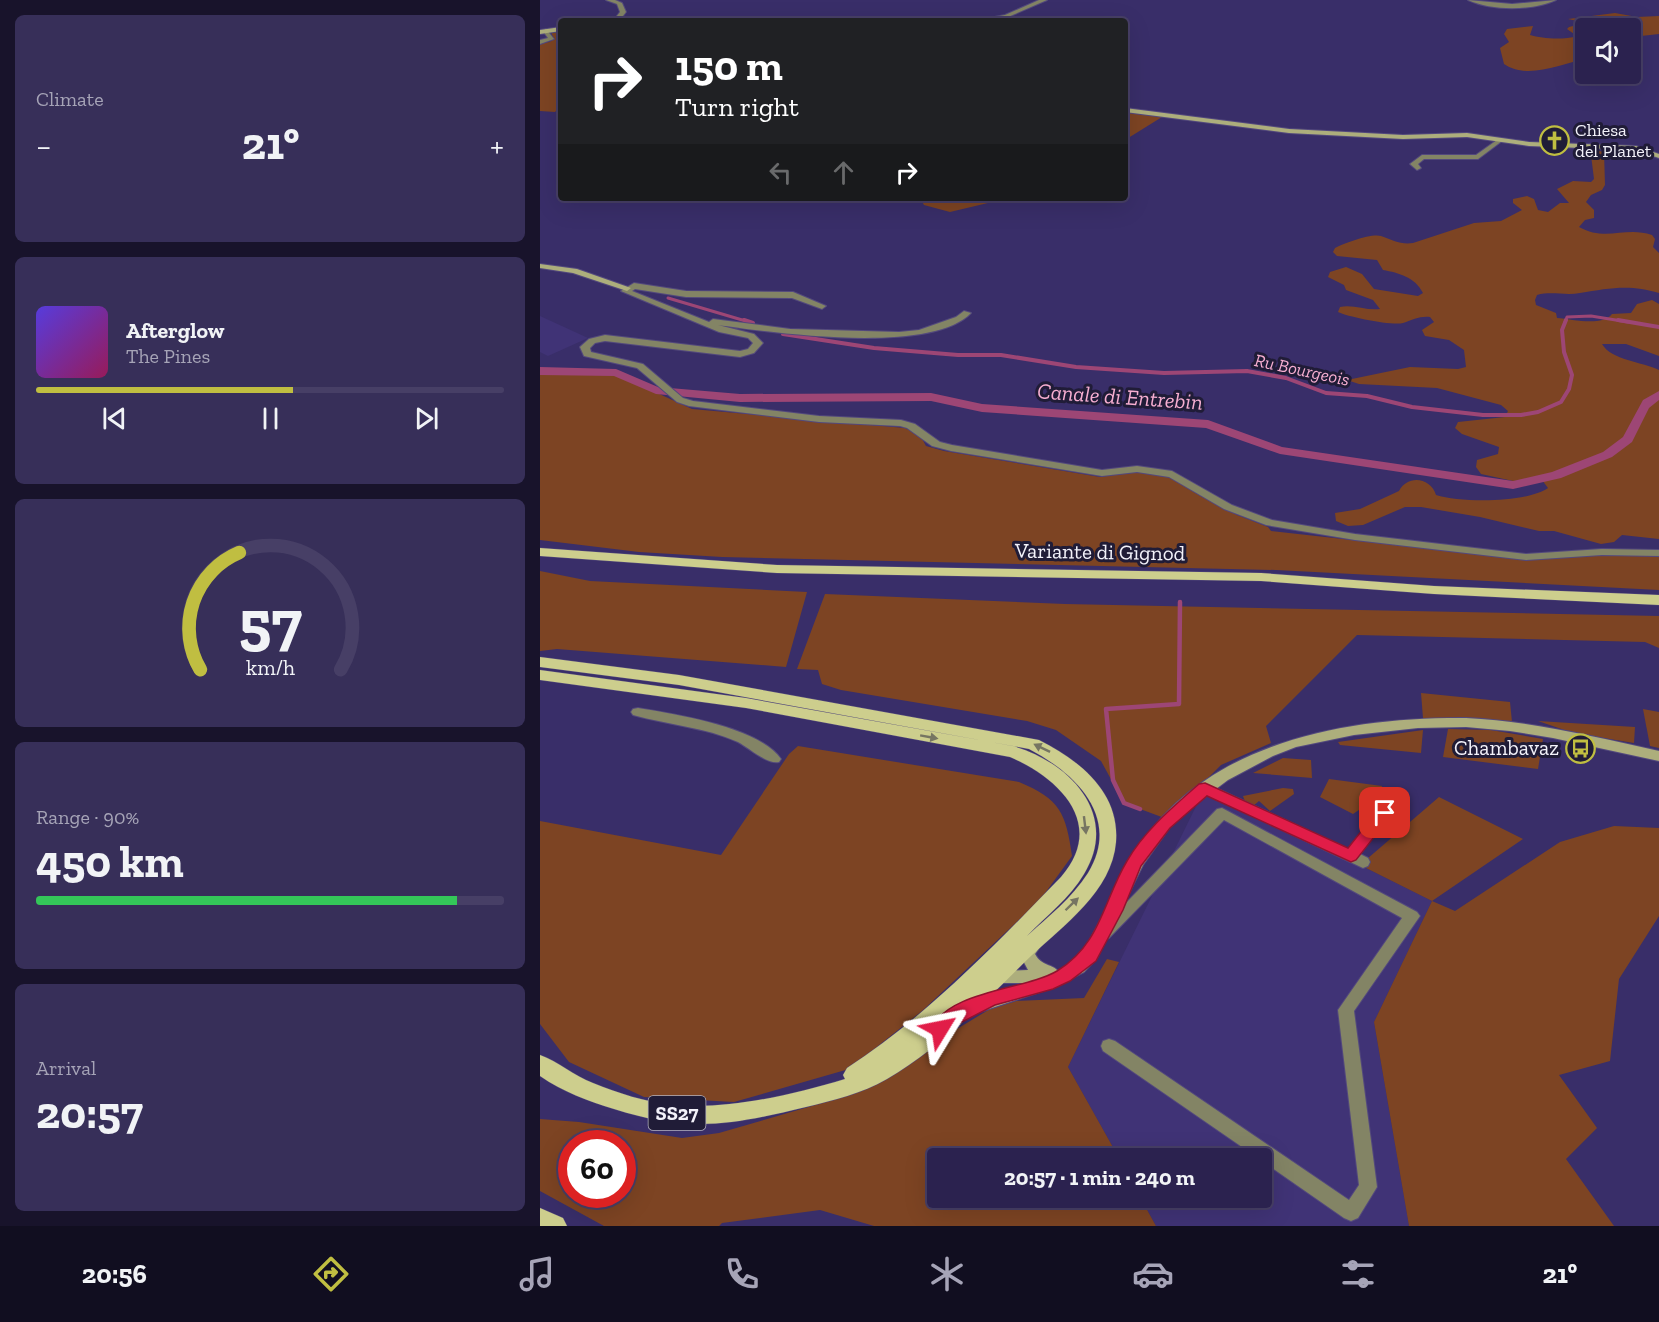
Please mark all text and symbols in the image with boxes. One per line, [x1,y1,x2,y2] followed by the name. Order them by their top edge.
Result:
[1575,18,1641,84] map controls
[1575,18,1641,84] button: sound
[675,40,783,91] text: 150 m
[576,42,654,120] icon: right
[36,87,104,111] text: Climate
[675,91,799,123] text: Turn right
[242,117,300,171] text: 21°
[1575,119,1652,162] place label: Chiesa del Planet
[1538,124,1570,156] church icon: Chiesa del Planet
[36,126,51,165] text: −
[490,126,504,165] text: +
[764,156,797,189] icon: left
[827,156,860,189] icon: ahead
[890,156,923,189] icon: right
[126,317,224,344] text: Afterglow
[126,344,210,368] text: The Pines
[1252,349,1352,391] water label: Ru Bourgeois
[1036,377,1204,416] water label: Canale di Entrebin
[98,402,131,435] icon: previous
[254,402,287,435] icon: pause
[410,402,443,435] icon: next
[1014,537,1186,565] street label: Variante di Gignod
[238,585,302,660] text: 57
[246,655,294,680] text: km/h
[1564,732,1596,764] bus stop icon: Chambavaz
[920,733,939,742] one-way arrow
[1454,735,1559,760] place label: Chambavaz
[1034,744,1051,753] one-way arrow
[1359,787,1410,838] pin
[1368,796,1401,829] icon: arrive
[36,805,139,829] text: Range · 90%
[1080,816,1090,835] one-way arrow
[36,835,184,889] text: 450 km
[1065,898,1079,912] one-way arrow
[908,997,972,1061] position arrow
[36,1056,96,1080] text: Arrival
[36,1086,143,1140] text: 20:57
[648,1096,706,1130] road number: SS27
[558,1130,636,1208] speed limit sign: 60
[1004,1164,1195,1191] text: 20:57 · 1 min · 240 m
[310,1253,352,1295] icon: directions
[516,1253,558,1295] icon: music
[721,1253,763,1295] icon: phone
[926,1253,968,1295] icon: climate
[1132,1253,1174,1295] icon: car
[1337,1253,1379,1295] icon: filters
[82,1258,147,1290] text: 20:56
[1543,1258,1577,1290] text: 21°

